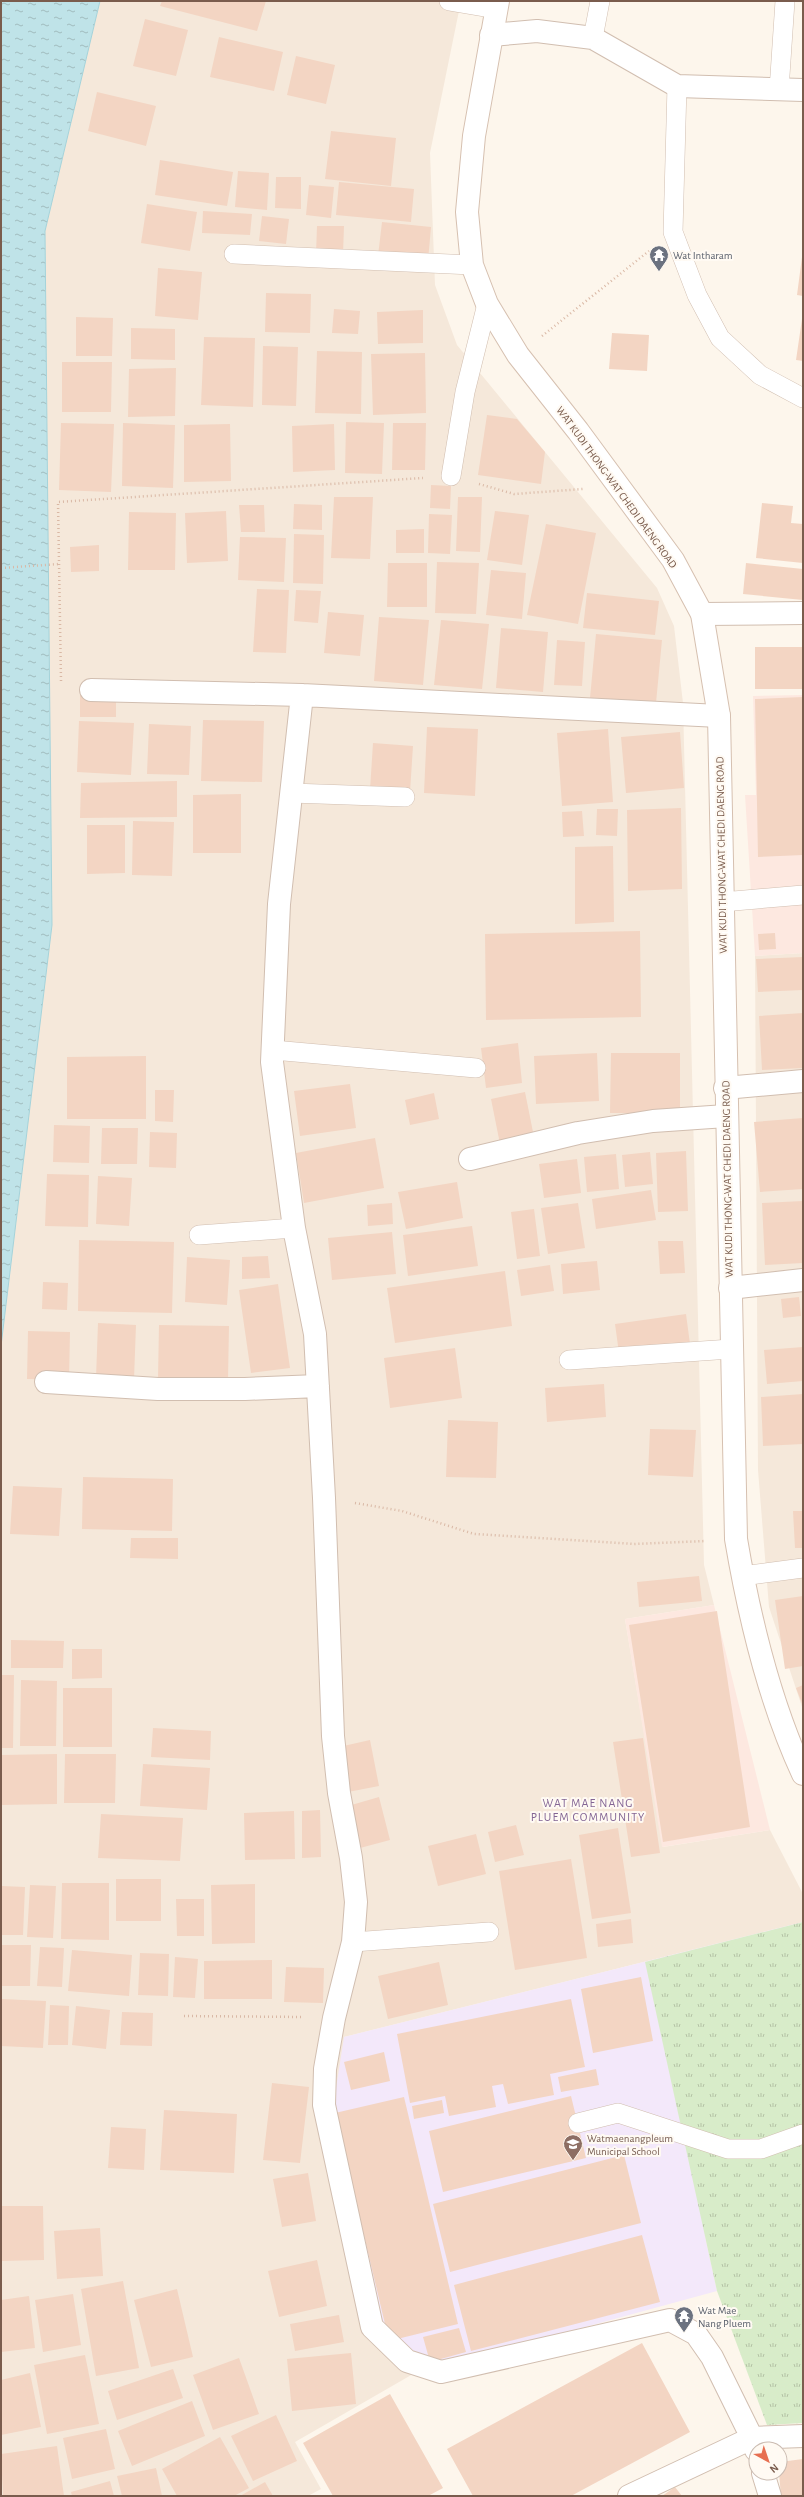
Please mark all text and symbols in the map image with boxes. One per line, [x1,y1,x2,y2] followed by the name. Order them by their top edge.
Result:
[648,244,670,272] temple icon: Wat Intharam
[673,250,733,261] place label: Wat Intharam
[554,404,679,570] street label: WAT KUDI THONG-WAT CHEDI DAENG ROAD
[714,756,729,954] street label: WAT KUDI THONG-WAT CHEDI DAENG ROAD
[720,1080,735,1278] street label: WAT KUDI THONG-WAT CHEDI DAENG ROAD
[531,1797,645,1823] district label: WAT MAE NANG PLUEM COMMUNITY
[562,2133,584,2161] school or university icon: Watmaenangpleum Municipal School
[587,2133,673,2157] place label: Watmaenangpleum Municipal School
[673,2305,695,2333] temple icon: Wat Mae Nang Pluem
[698,2305,751,2329] place label: Wat Mae Nang Pluem
[748,2441,788,2481] north arrow
[768,2462,781,2475] text: N

